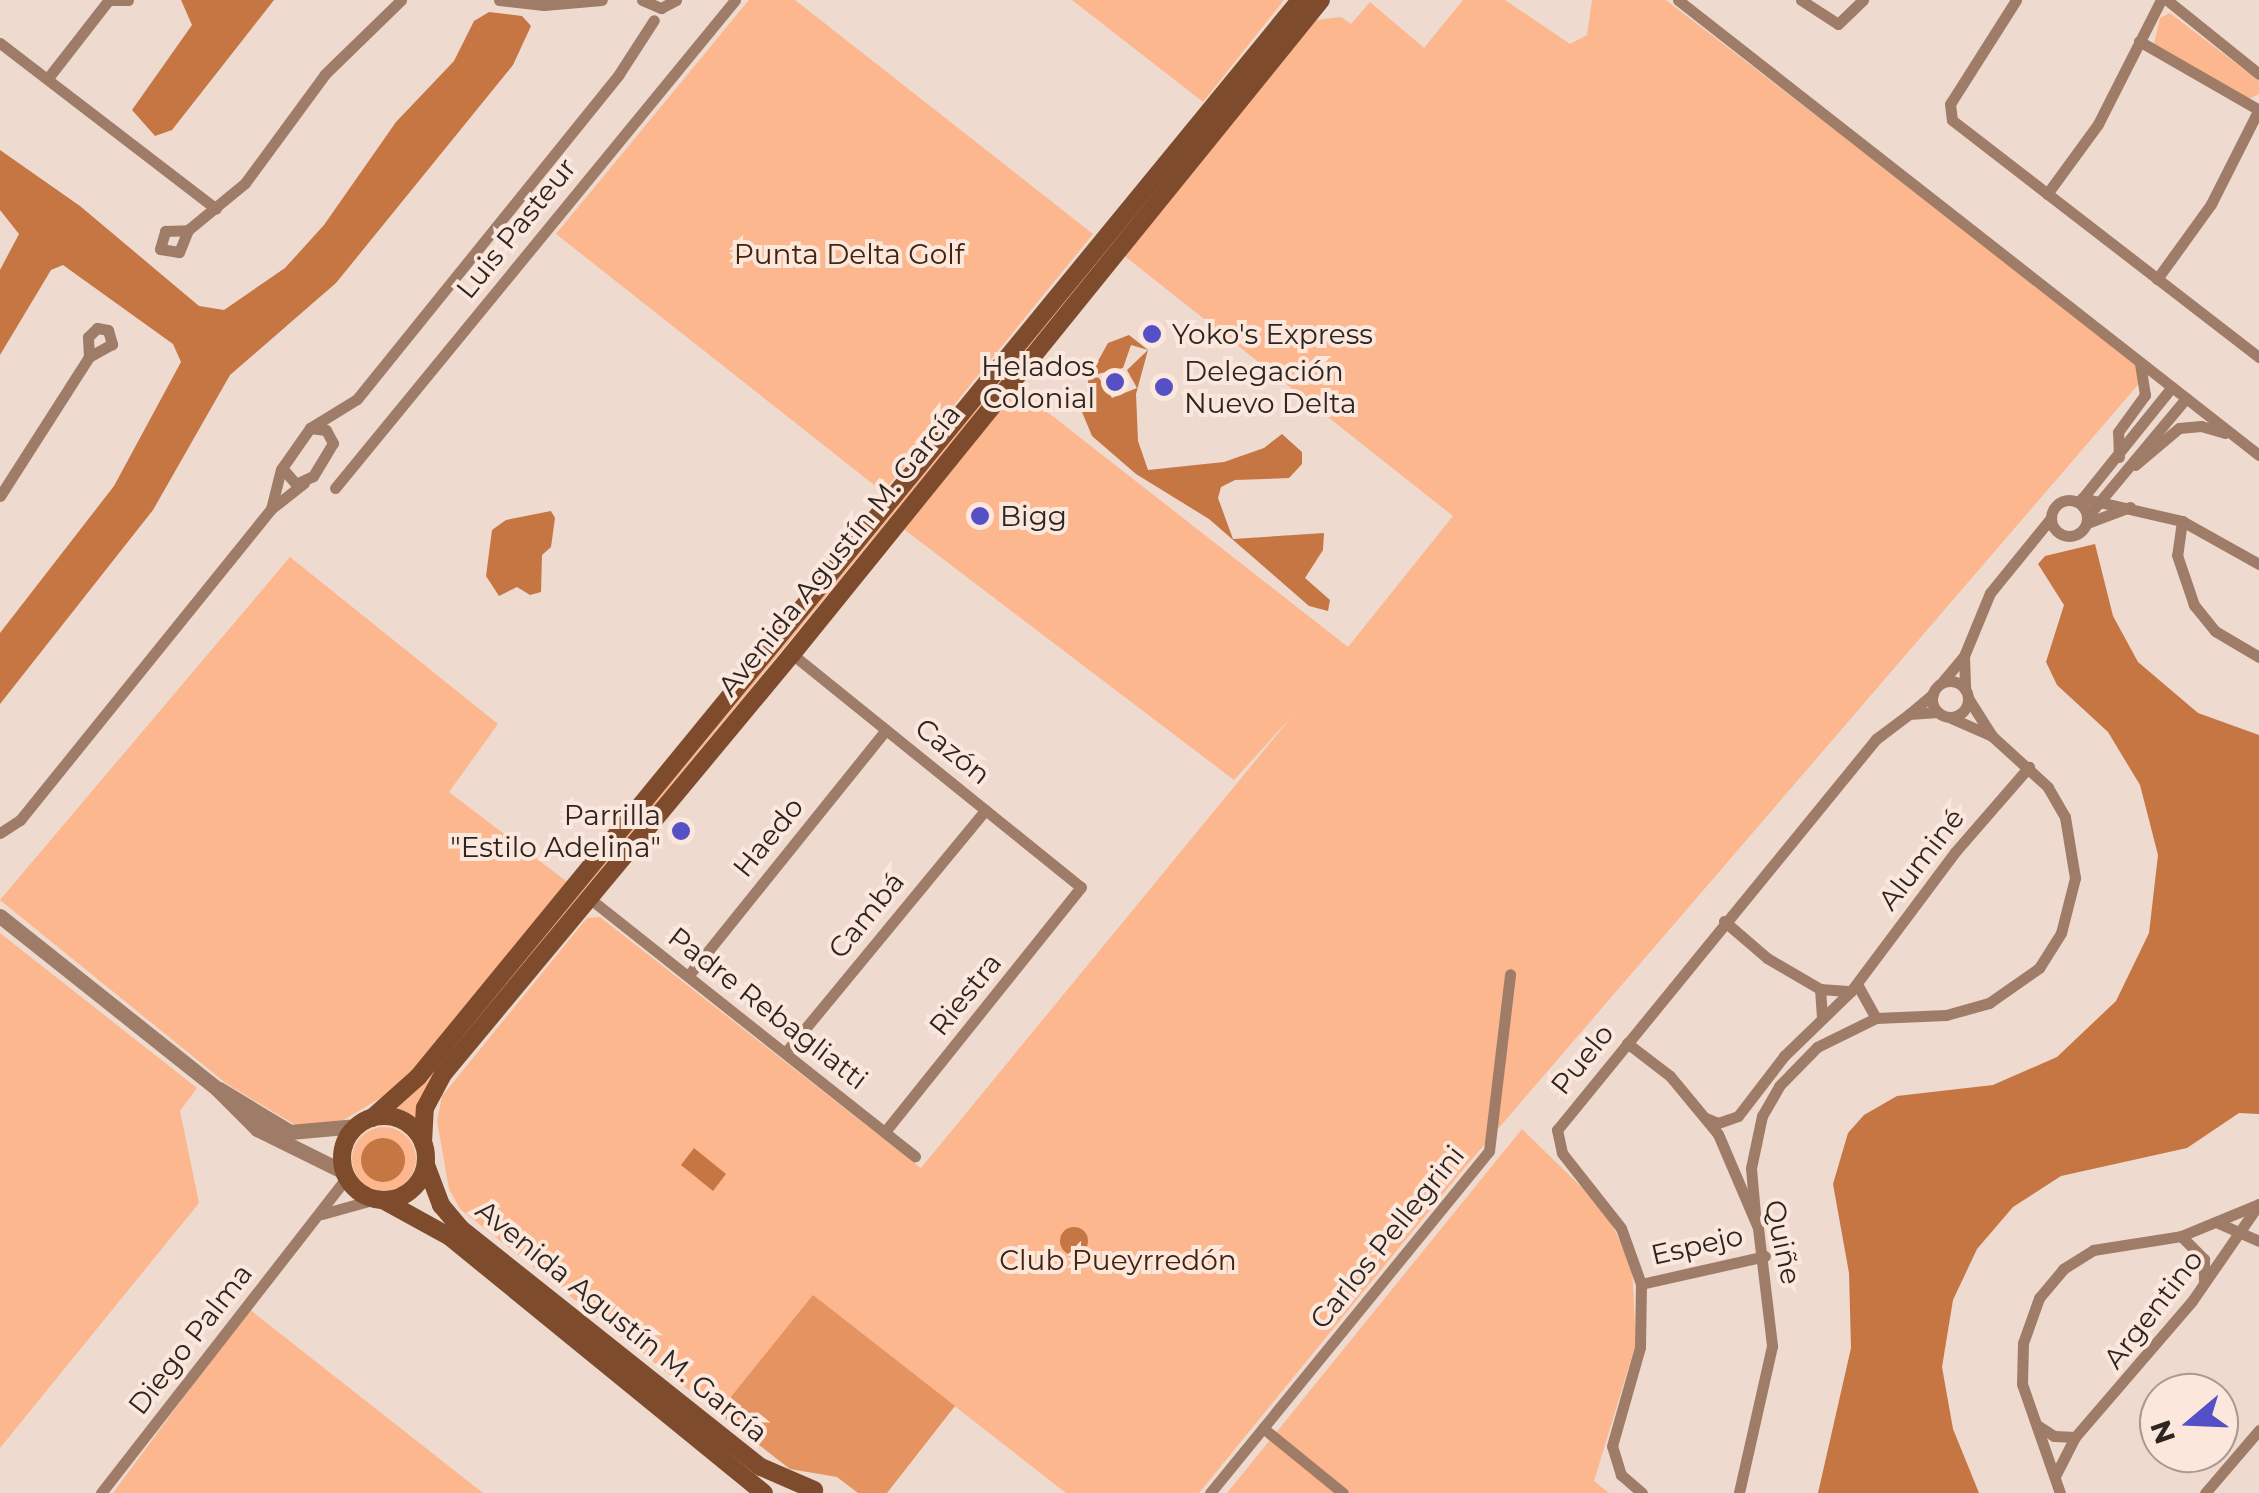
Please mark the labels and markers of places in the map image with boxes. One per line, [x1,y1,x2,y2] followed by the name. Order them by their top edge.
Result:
[1172,317,1373,351] place label: Yoko's Express
[1141,323,1163,345] marker: Yoko's Express
[981,349,1095,415] place label: Helados Colonial
[1184,354,1357,420] place label: Delegación Nuevo Delta
[1104,371,1126,393] marker: Helados Colonial
[1153,376,1175,398] marker: Delegación Nuevo Delta
[1000,499,1067,533] place label: Bigg
[969,505,991,527] marker: Bigg
[450,798,661,864] place label: Parrilla "Estilo Adelina"
[670,820,692,842] marker: Parrilla "Estilo Adelina"

